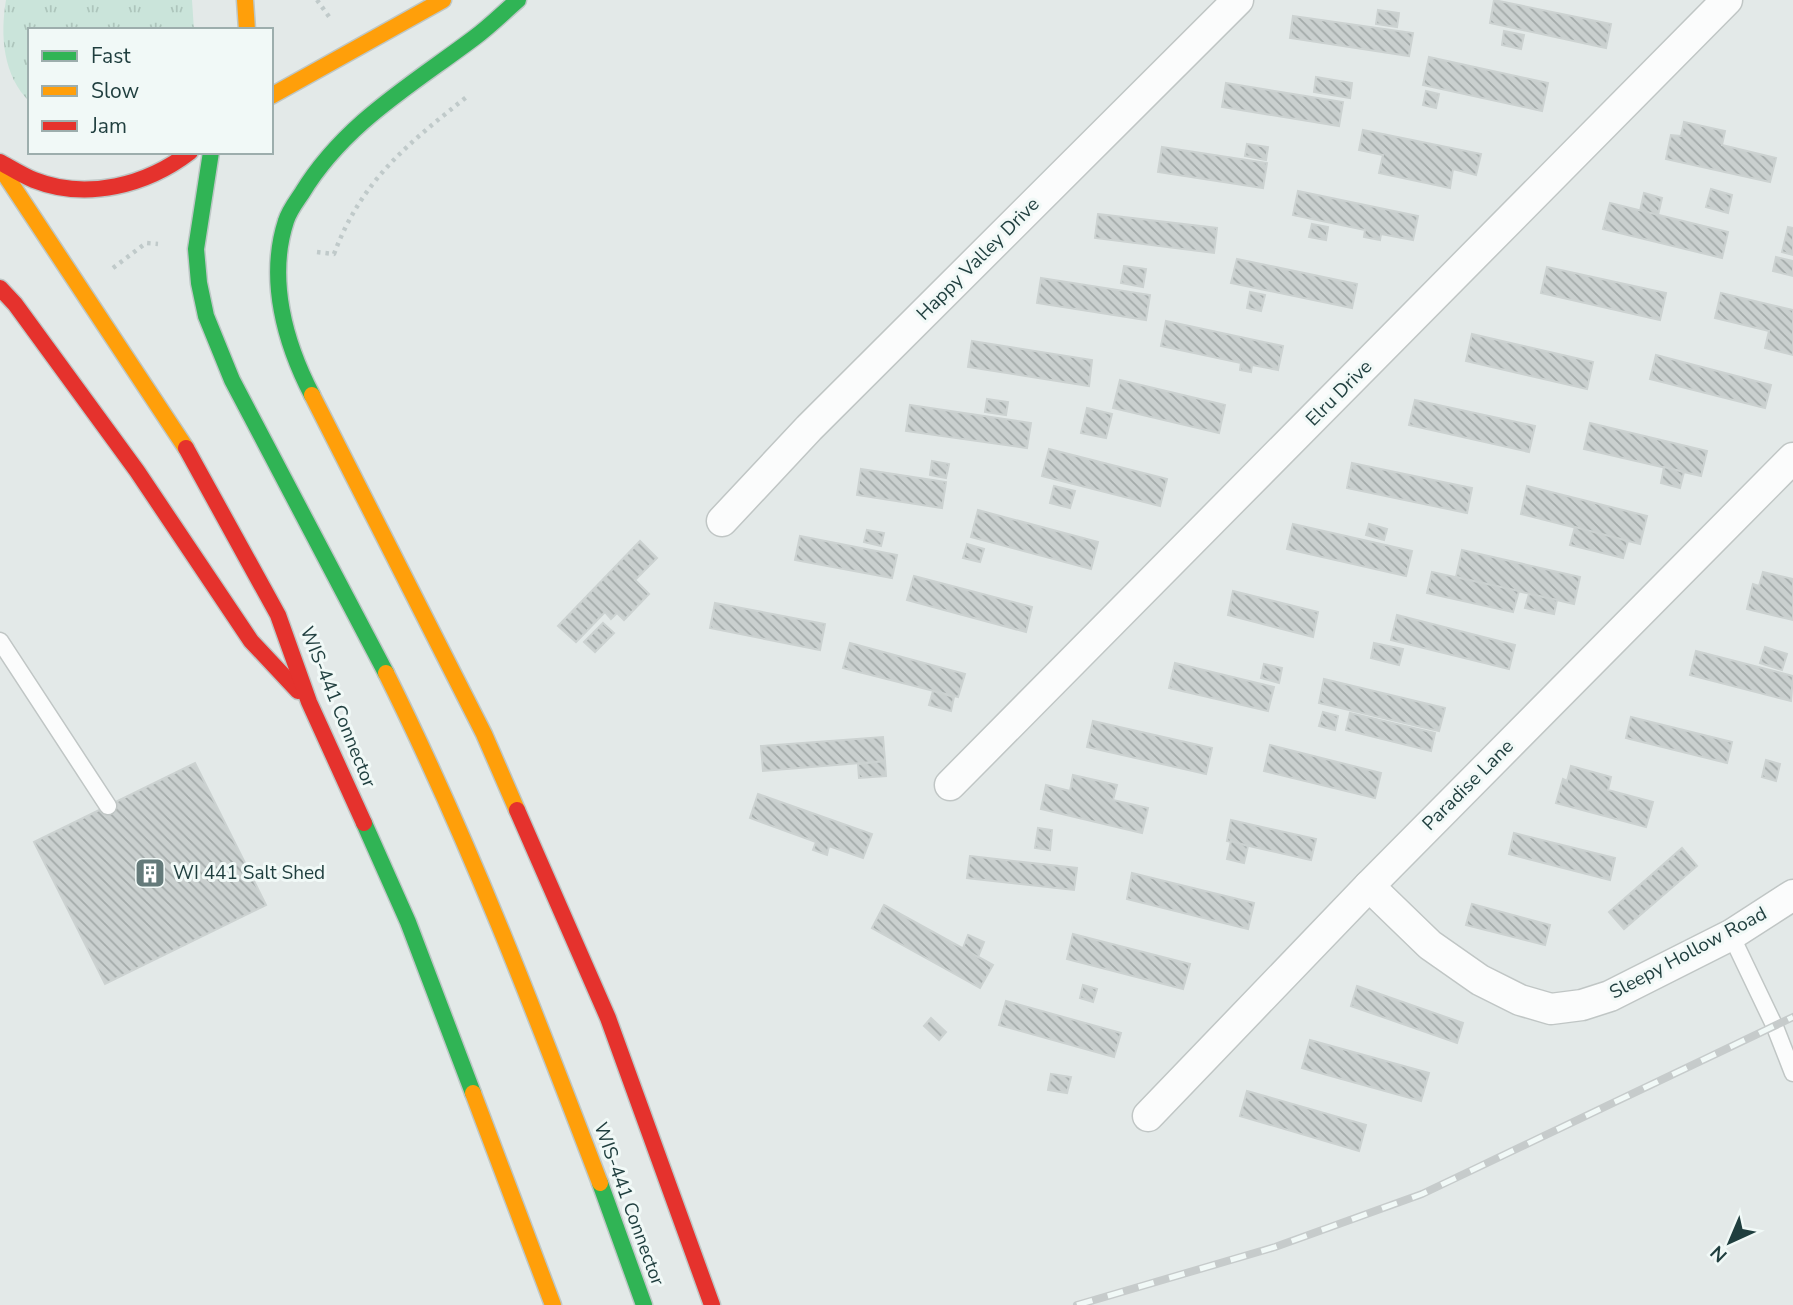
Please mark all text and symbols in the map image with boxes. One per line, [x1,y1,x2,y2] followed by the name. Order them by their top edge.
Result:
[28,28,273,154] legend
[91,42,131,70] text: Fast
[91,77,140,105] text: Slow
[90,112,127,140] text: Jam
[911,192,1045,326] street label: Happy Valley Drive
[1300,354,1378,432] street label: Elru Drive
[294,623,382,792] street label: WIS-441 Connector
[1417,734,1519,836] street label: Paradise Lane
[133,856,167,890] building icon: WI 441 Salt Shed
[173,860,325,886] place label: WI 441 Salt Shed
[1605,901,1771,1005] street label: Sleepy Hollow Road
[587,1119,671,1289] street label: WIS-441 Connector
[1695,1207,1765,1277] north arrow
[1705,1239,1733,1268] text: N

